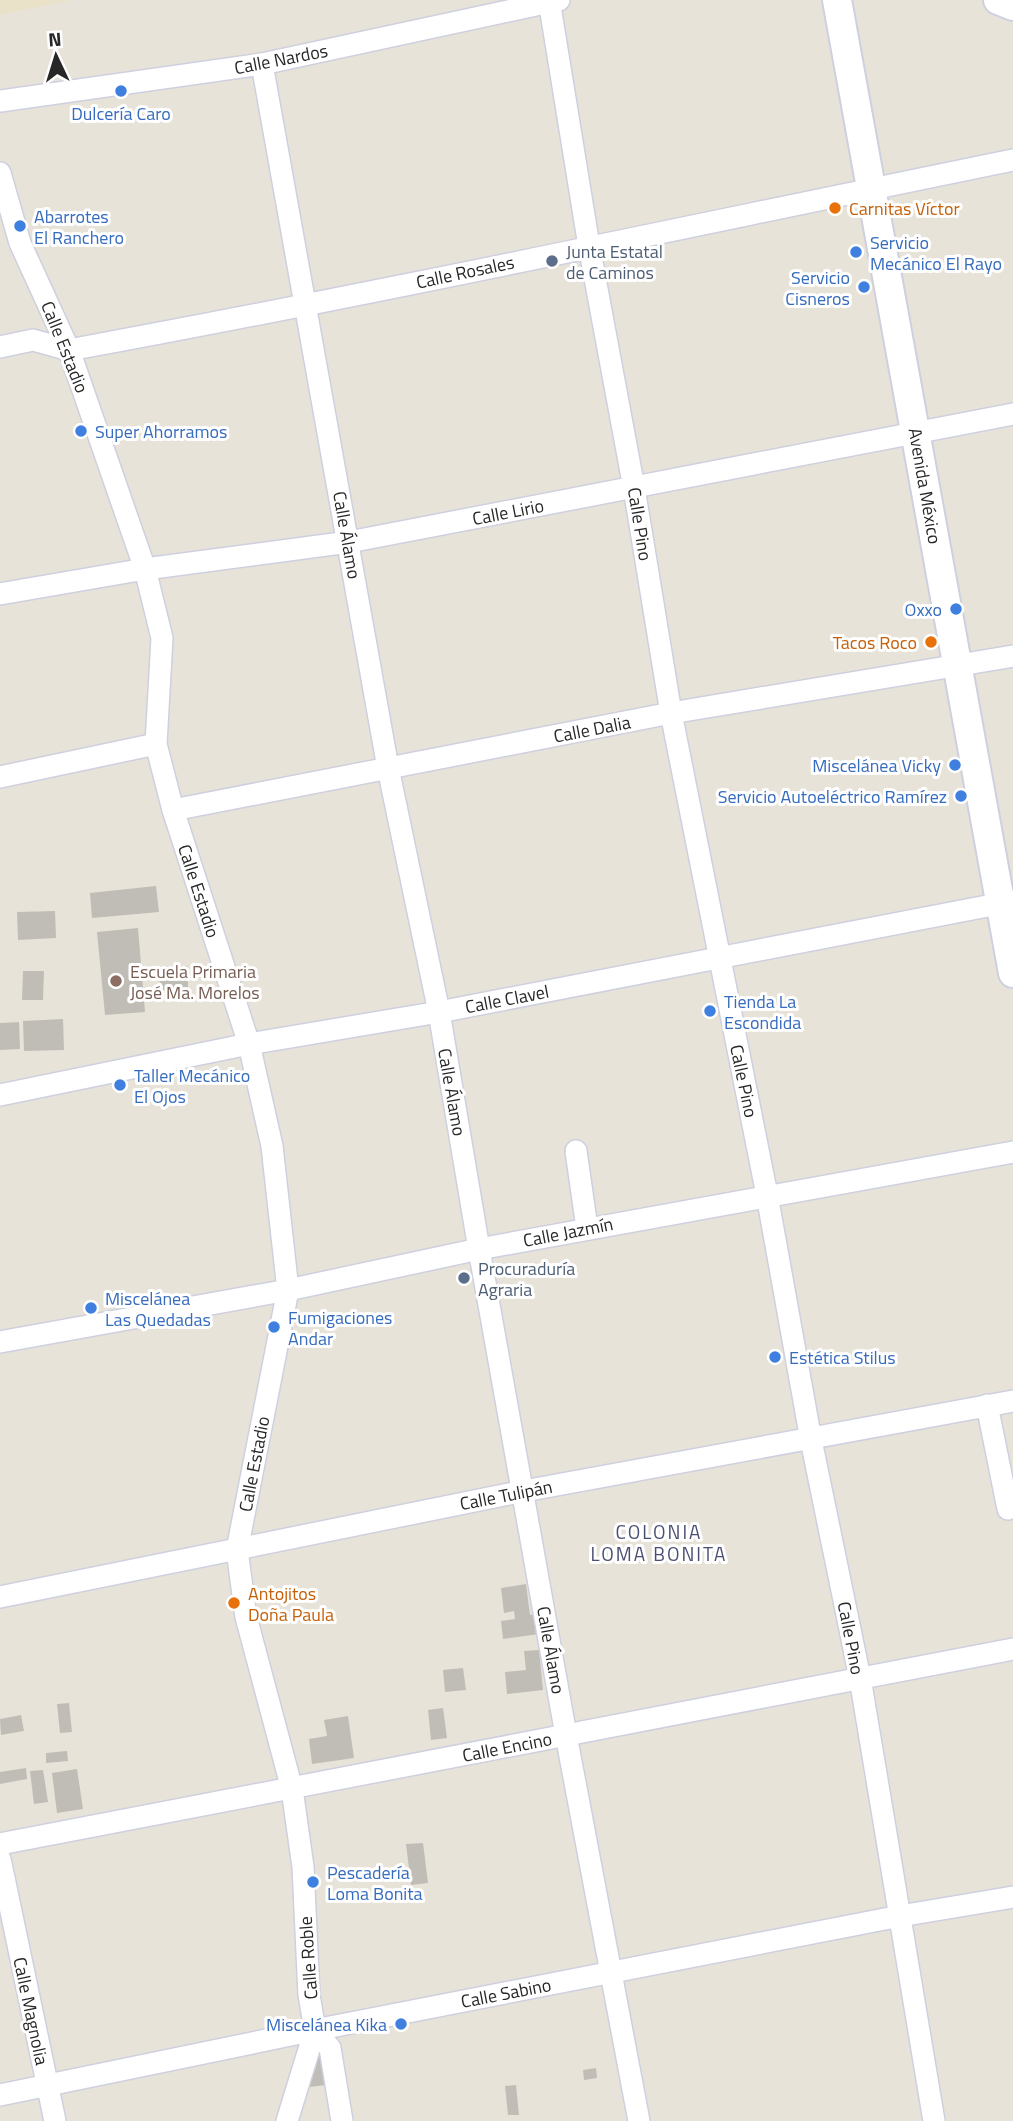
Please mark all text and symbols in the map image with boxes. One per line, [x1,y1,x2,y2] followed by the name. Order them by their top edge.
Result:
[21,21,91,91] north arrow
[47,24,62,53] text: N
[232,37,330,81] street label: Calle Nardos
[113,83,129,99] marker: Dulcería Caro
[71,100,171,127] place label: Dulcería Caro
[849,195,960,222] place label: Carnitas Víctor
[827,200,843,216] marker: Carnitas Víctor
[34,203,124,251] place label: Abarrotes El Ranchero
[12,218,28,234] marker: Abarrotes El Ranchero
[870,229,1002,277] place label: Servicio Mecánico El Rayo
[566,238,663,286] place label: Junta Estatal de Caminos
[848,244,864,260] marker: Servicio Mecánico El Rayo
[413,248,517,296] street label: Calle Rosales
[544,253,560,269] marker: Junta Estatal de Caminos
[785,264,850,312] place label: Servicio Cisneros
[856,279,872,295] marker: Servicio Cisneros
[34,297,96,397] street label: Calle Estadio
[95,418,227,445] place label: Super Ahorramos
[73,423,89,439] marker: Super Ahorramos
[902,426,948,546] street label: Avenida México
[621,485,659,563] street label: Calle Pino
[326,489,368,581] street label: Calle Álamo
[470,492,546,532] street label: Calle Lirio
[905,596,942,623] place label: Oxxo
[948,601,964,617] marker: Oxxo
[833,629,917,656] place label: Tacos Roco
[923,634,939,650] marker: Tacos Roco
[551,708,633,750] street label: Calle Dalia
[812,752,941,779] place label: Miscelánea Vicky
[947,757,963,773] marker: Miscelánea Vicky
[718,783,947,810] place label: Servicio Autoeléctrico Ramírez
[953,788,969,804] marker: Servicio Autoeléctrico Ramírez
[171,841,227,941] street label: Calle Estadio
[130,958,260,1006] place label: Escuela Primaria José Ma. Morelos
[108,973,124,989] marker: Escuela Primaria José Ma. Morelos
[463,978,551,1020] street label: Calle Clavel
[724,988,801,1036] place label: Tienda La Escondida
[702,1003,718,1019] marker: Tienda La Escondida
[723,1042,765,1120] street label: Calle Pino
[431,1046,473,1138] street label: Calle Álamo
[134,1062,250,1110] place label: Taller Mecánico El Ojos
[112,1077,128,1093] marker: Taller Mecánico El Ojos
[521,1210,615,1254] street label: Calle Jazmín
[478,1255,575,1303] place label: Procuraduría Agraria
[456,1270,472,1286] marker: Procuraduría Agraria
[105,1285,211,1333] place label: Miscelánea Las Quedadas
[83,1300,99,1316] marker: Miscelánea Las Quedadas
[288,1304,392,1352] place label: Fumigaciones Andar
[266,1319,282,1335] marker: Fumigaciones Andar
[789,1344,896,1371] place label: Estética Stilus
[767,1349,783,1365] marker: Estética Stilus
[232,1414,276,1514] street label: Calle Estadio
[457,1473,555,1517] street label: Calle Tulipán
[591,1517,727,1568] district label: COLONIA LOMA BONITA
[248,1580,334,1628] place label: Antojitos Doña Paula
[226,1595,242,1611] marker: Antojitos Doña Paula
[831,1599,871,1677] street label: Calle Pino
[530,1604,572,1696] street label: Calle Álamo
[460,1725,554,1769] street label: Calle Encino
[327,1859,423,1907] place label: Pescadería Loma Bonita
[305,1874,321,1890] marker: Pescadería Loma Bonita
[292,1915,324,2001] street label: Calle Roble
[6,1954,56,2068] street label: Calle Magnolia
[458,1971,554,2015] street label: Calle Sabino
[266,2011,387,2038] place label: Miscelánea Kika
[393,2016,409,2032] marker: Miscelánea Kika

